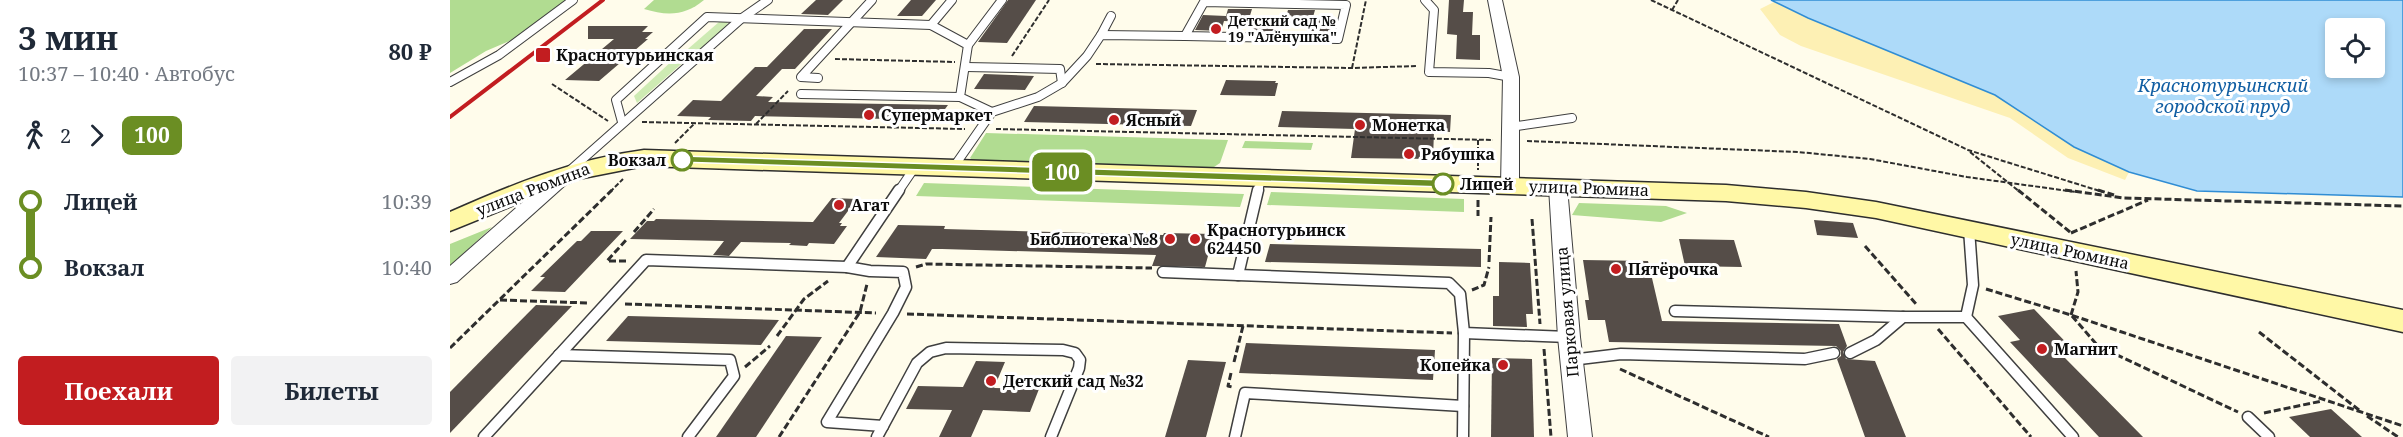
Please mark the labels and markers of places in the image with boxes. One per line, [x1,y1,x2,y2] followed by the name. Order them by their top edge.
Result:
[1228,11,1337,46] place label: Детский сад № 19 "Алёнушка"
[1209,22,1223,36] marker: Детский сад № 19 "Алёнушка"
[556,44,714,66] place label: Краснотурьинская
[534,46,552,64] marker: Краснотурьинская
[881,104,993,126] place label: Супермаркет
[862,108,876,122] marker: Супермаркет
[1125,109,1181,131] place label: Ясный
[1107,113,1121,127] marker: Ясный
[1372,114,1445,136] place label: Монетка
[1353,118,1367,132] marker: Монетка
[1421,143,1495,165] place label: Рябушка
[1402,147,1416,161] marker: Рябушка
[608,149,666,171] place label: Вокзал
[671,149,693,171] marker: Вокзал
[1432,173,1454,195] marker: Лицей
[1460,173,1514,195] place label: Лицей
[851,194,890,216] place label: Агат
[832,198,846,212] marker: Агат
[1207,219,1345,259] place label: Краснотурьинск 624450
[1030,228,1158,250] place label: Библиотека №8
[1163,232,1177,246] marker: Библиотека №8
[1188,232,1202,246] marker: Краснотурьинск 624450
[1628,258,1719,280] place label: Пятёрочка
[1609,262,1623,276] marker: Пятёрочка
[2054,338,2118,360] place label: Магнит
[2035,342,2049,356] marker: Магнит
[1420,354,1491,376] place label: Копейка
[1496,358,1510,372] marker: Копейка
[1003,370,1144,392] place label: Детский сад №32
[984,374,998,388] marker: Детский сад №32

